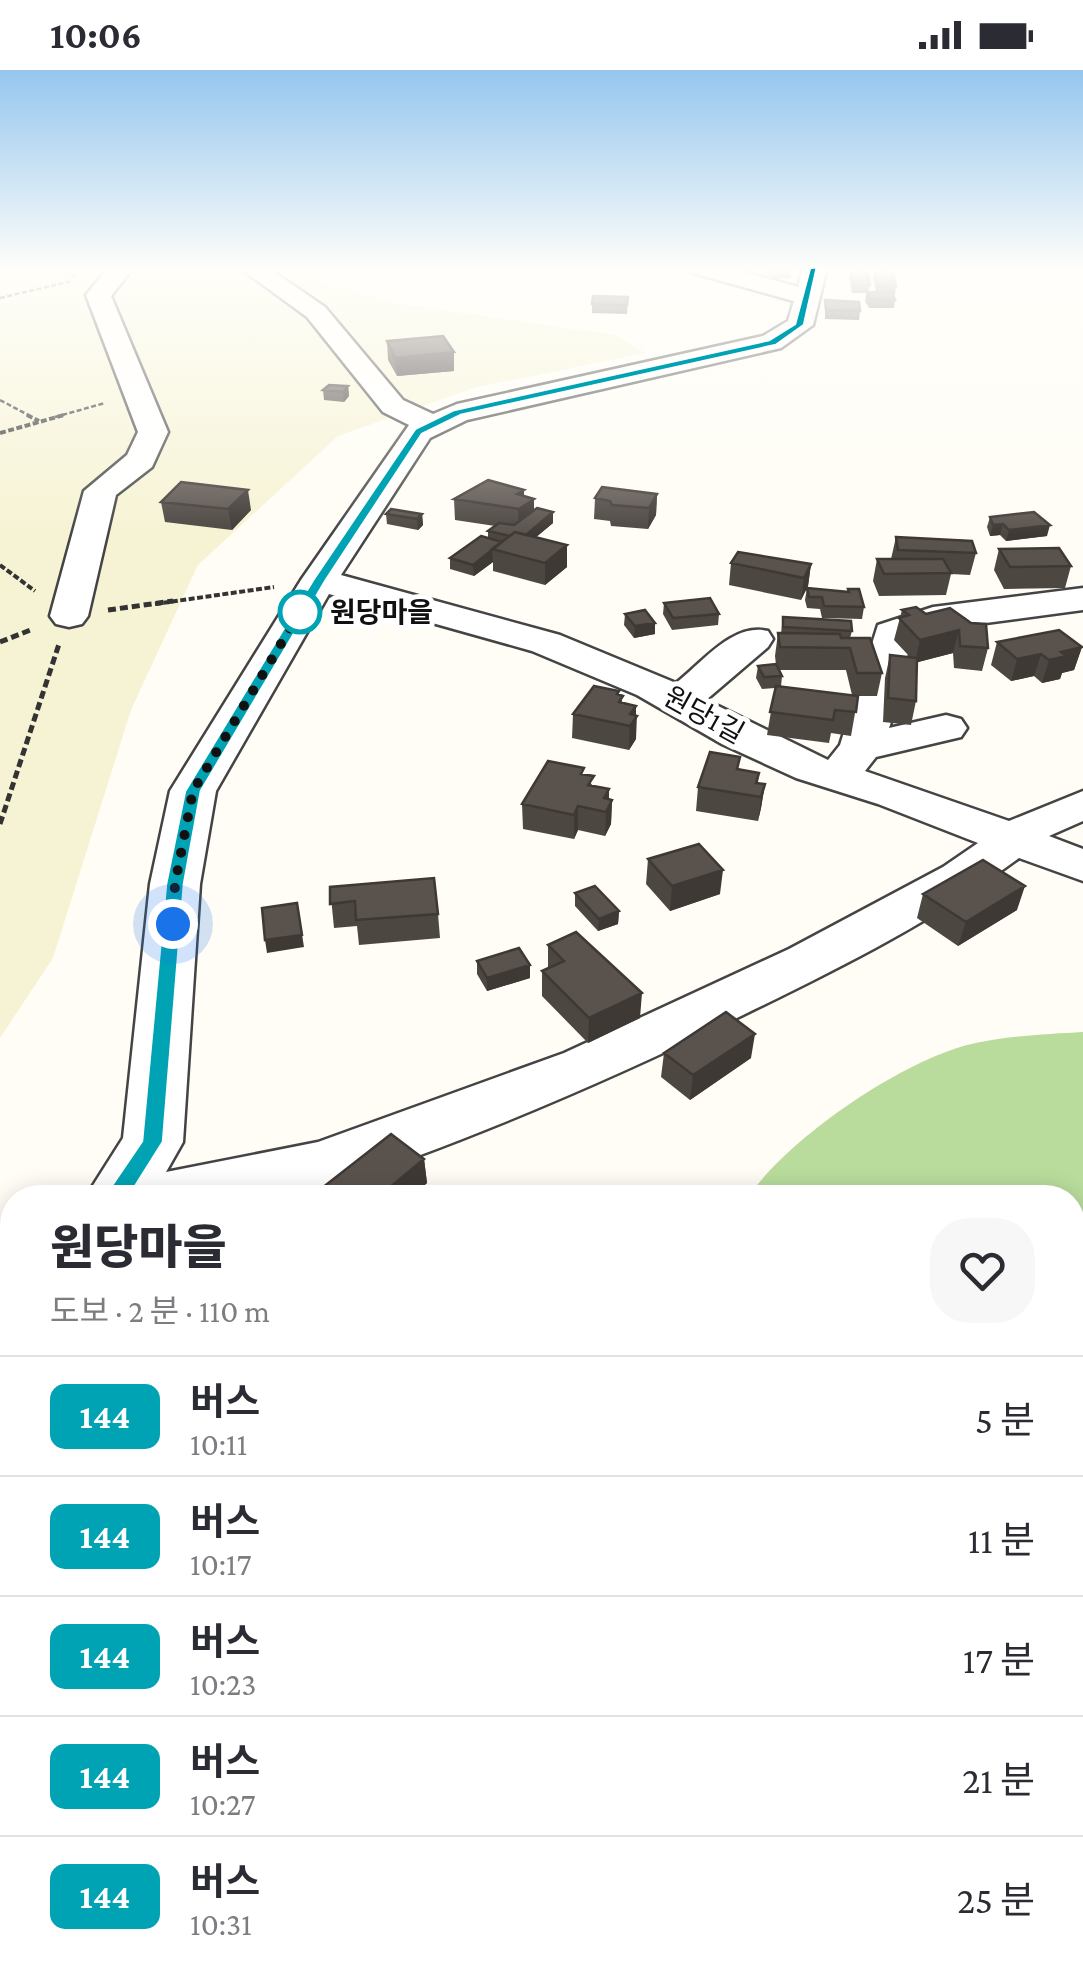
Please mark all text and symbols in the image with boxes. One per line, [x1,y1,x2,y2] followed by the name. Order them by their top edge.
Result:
[50,14,142,56] text: 10:06
[279,591,321,633] marker: 원당마을
[330,597,433,628] place label: 원당마을
[659,680,749,750] street label: 원당1길
[148,899,198,949] your location
[930,1218,1035,1323] button: heart
[50,1221,227,1274] text: 원당마을
[50,1293,270,1329] text: 도보 · 2 분 · 110 m
[190,1381,260,1423] text: 버스
[80,1397,130,1436] text: 144
[975,1399,1035,1441] text: 5 분
[190,1426,247,1462] text: 10:11
[190,1501,260,1543] text: 버스
[80,1517,130,1556] text: 144
[968,1519,1035,1561] text: 11 분
[190,1546,251,1582] text: 10:17
[190,1621,260,1663] text: 버스
[80,1637,130,1676] text: 144
[963,1639,1035,1681] text: 17 분
[190,1666,256,1702] text: 10:23
[190,1741,260,1783] text: 버스
[80,1757,130,1796] text: 144
[962,1759,1035,1801] text: 21 분
[190,1786,256,1822] text: 10:27
[190,1861,260,1903] text: 버스
[80,1877,130,1916] text: 144
[957,1879,1035,1921] text: 25 분
[190,1906,252,1942] text: 10:31

